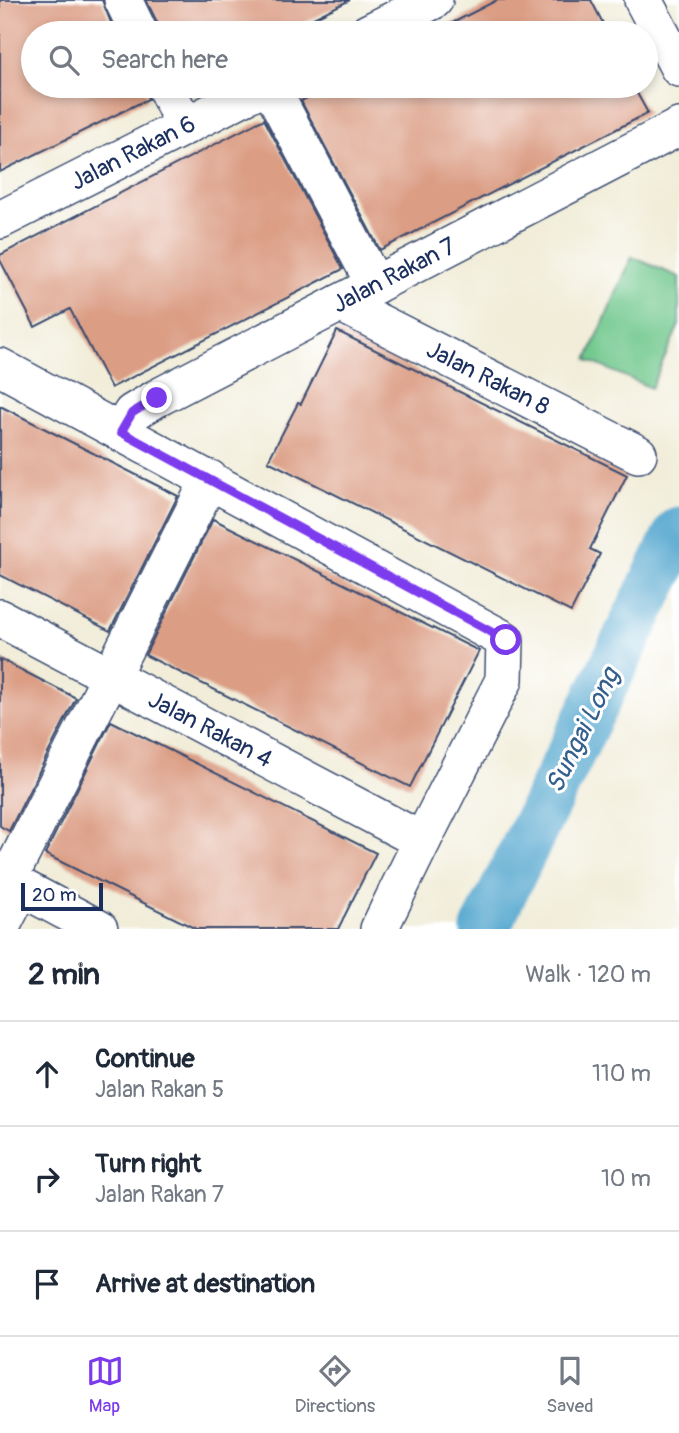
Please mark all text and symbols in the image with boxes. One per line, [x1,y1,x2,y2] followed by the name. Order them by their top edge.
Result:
[21,21,658,98] search box
[45,41,83,79] icon: search
[101,44,228,76] text: Search here
[66,109,200,197] street label: Jalan Rakan 6
[328,231,461,319] street label: Jalan Rakan 7
[421,335,554,422] street label: Jalan Rakan 8
[141,382,172,413] route end
[490,624,521,655] route start
[539,661,628,798] water label: Sungai Long
[143,685,277,774] street label: Jalan Rakan 4
[21,880,103,912] scale bar
[32,883,77,907] text: 20 m
[28,956,100,993] text: 2 min
[525,960,651,989] text: Walk · 120 m
[95,1043,195,1075] text: Continue
[28,1055,66,1093] icon: ahead
[592,1059,651,1088] text: 110 m
[95,1075,224,1104] text: Jalan Rakan 5
[95,1148,201,1180] text: Turn right
[28,1160,66,1198] icon: right
[601,1164,651,1193] text: 10 m
[95,1180,224,1209] text: Jalan Rakan 7
[28,1265,66,1303] icon: arrive
[95,1268,315,1300] text: Arrive at destination
[86,1352,124,1418] tab: Map
[295,1352,375,1418] tab: Directions
[546,1352,593,1418] tab: Saved

